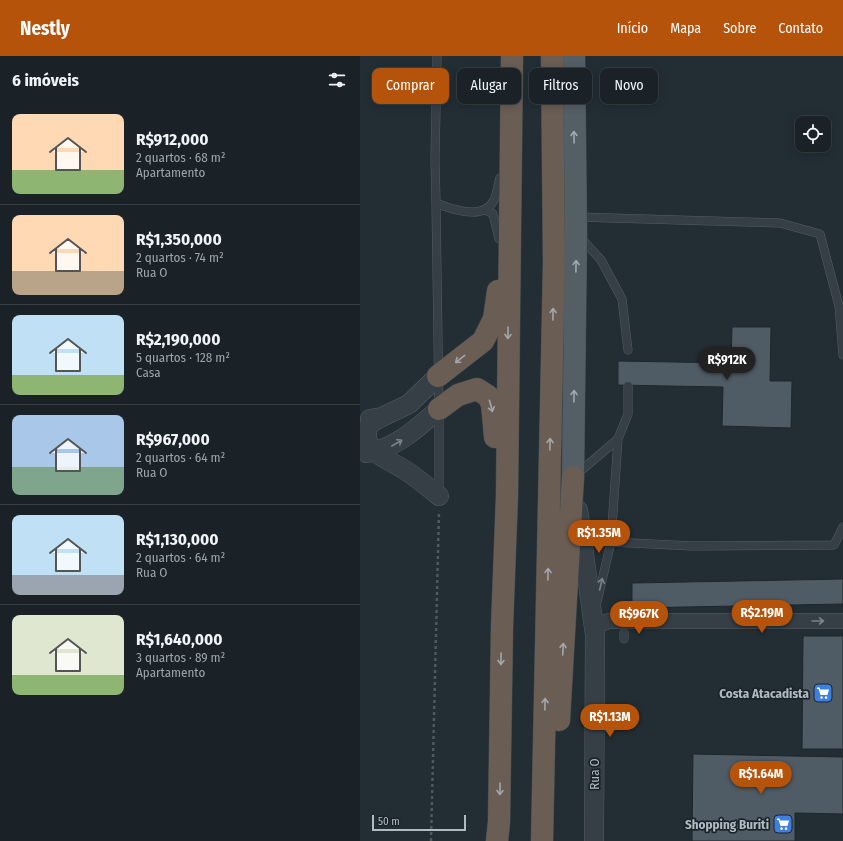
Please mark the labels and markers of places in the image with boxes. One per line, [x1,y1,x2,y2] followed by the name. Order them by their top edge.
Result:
[694,347,760,381] pin: R$912K
[562,520,636,554] pin: R$1.35M
[725,600,799,634] pin: R$2.19M
[606,601,672,635] pin: R$967K
[812,682,834,704] supermarket icon: Costa Atacadista
[719,686,810,701] place label: Costa Atacadista
[573,704,647,738] pin: R$1.13M
[724,761,798,795] pin: R$1.64M
[772,813,794,835] supermarket icon: Shopping Buriti
[685,817,769,832] place label: Shopping Buriti

